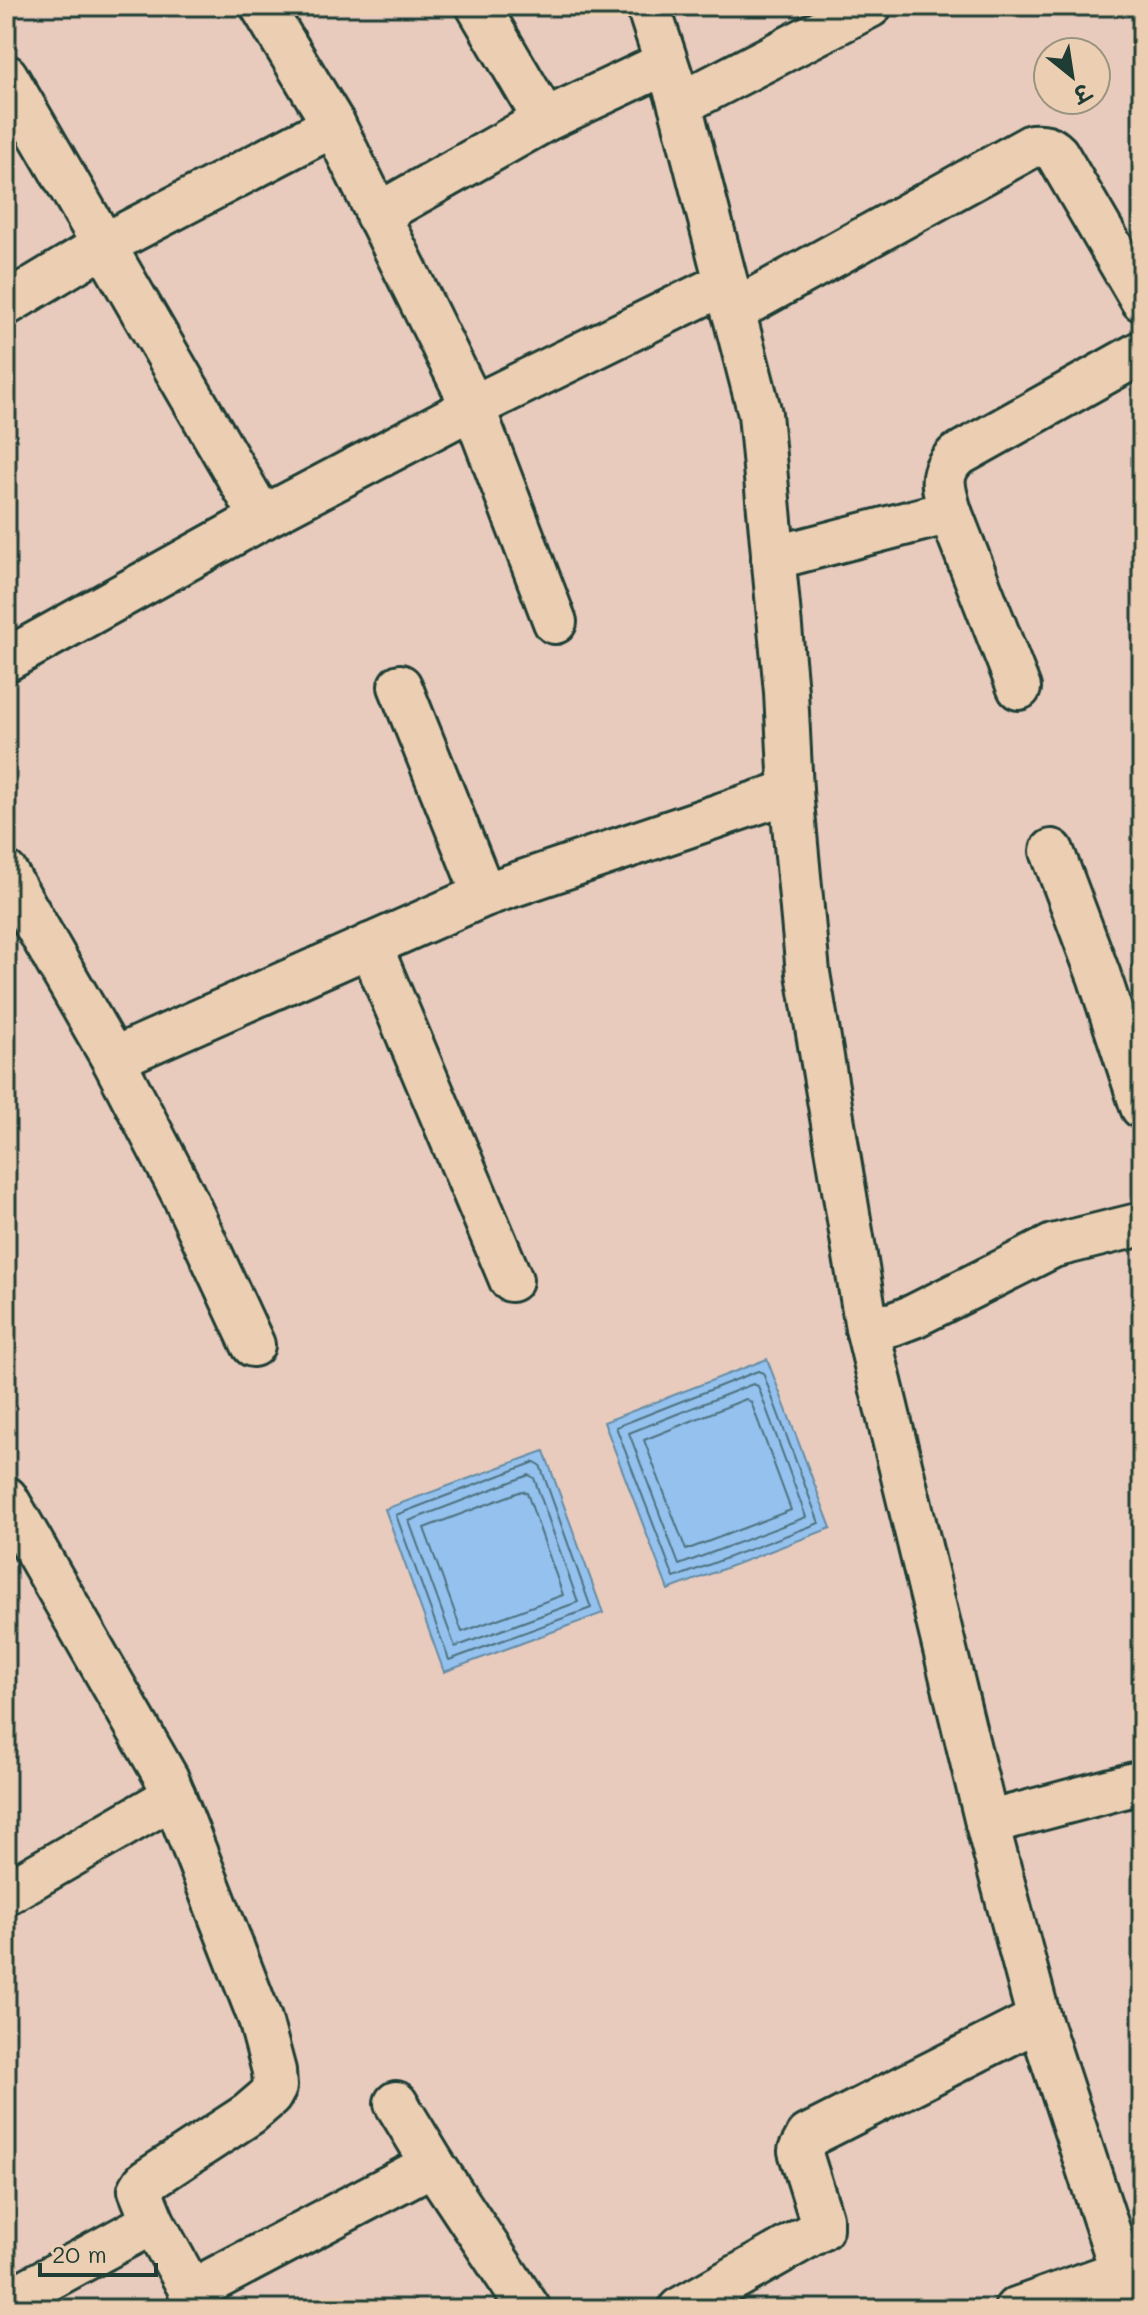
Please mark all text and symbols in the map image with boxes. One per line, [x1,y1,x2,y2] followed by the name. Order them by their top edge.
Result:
[1032,36,1112,116] north arrow
[1067,77,1098,111] text: उ
[40,2227,156,2277] scale bar
[52,2238,107,2269] text: 20 m

